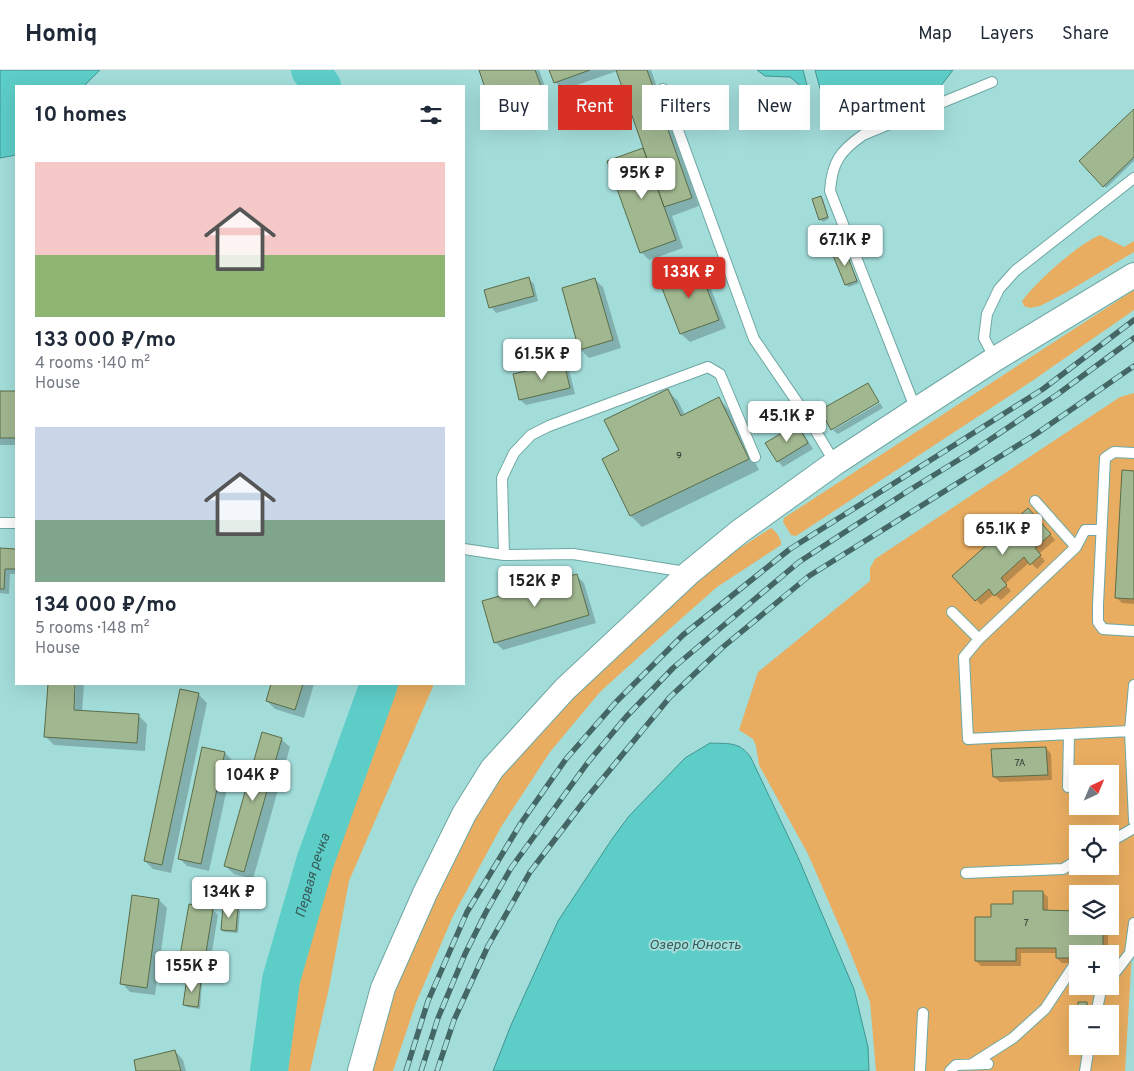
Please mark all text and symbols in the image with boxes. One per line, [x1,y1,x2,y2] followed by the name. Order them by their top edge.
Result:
[25,20,97,50] text: Homiq
[918,23,952,46] text: Map
[980,23,1034,46] text: Layers
[1062,23,1109,46] text: Share
[480,85,548,130] chip: Buy
[558,85,632,130] chip: Rent
[642,85,729,130] chip: Filters
[739,85,810,130] chip: New
[820,85,944,130] chip: Apartment
[417,101,445,129] icon: filters
[35,102,127,129] text: 10 homes
[607,158,677,200] pin: 95K ₽
[619,164,665,184] text: 95K ₽
[195,194,285,284] icon: home
[799,224,891,267] pin: 67.1K ₽
[819,231,871,251] text: 67.1K ₽
[648,256,730,299] pin: 133K ₽
[663,263,715,283] text: 133K ₽
[35,327,176,354] text: 133 000 ₽/mo
[496,338,588,381] pin: 61.5K ₽
[514,345,570,365] text: 61.5K ₽
[35,354,150,374] text: 4 rooms · 140 m²
[35,374,80,394] text: House
[741,400,833,443] pin: 45.1K ₽
[759,407,815,427] text: 45.1K ₽
[676,450,682,463] house number: 9
[195,459,285,549] icon: home
[957,514,1049,556] pin: 65.1K ₽
[975,520,1031,540] text: 65.1K ₽
[494,566,576,608] pin: 152K ₽
[509,572,561,592] text: 152K ₽
[35,592,177,619] text: 134 000 ₽/mo
[35,619,150,639] text: 5 rooms · 148 m²
[35,639,80,659] text: House
[1015,757,1026,770] house number: 7А
[212,760,294,802] pin: 104K ₽
[1069,765,1119,815] north arrow
[1069,765,1119,1055] map controls
[226,766,280,786] text: 104K ₽
[1069,825,1119,875] button: locate
[292,831,335,920] water label: Первая речка
[188,876,270,919] pin: 134K ₽
[203,883,255,903] text: 134K ₽
[1069,885,1119,935] button: layers
[1023,917,1029,930] house number: 7
[649,937,741,954] water label: Озеро Юность
[1069,945,1119,995] button: +
[151,950,233,993] pin: 155K ₽
[166,957,218,977] text: 155K ₽
[1069,1005,1119,1055] button: −

